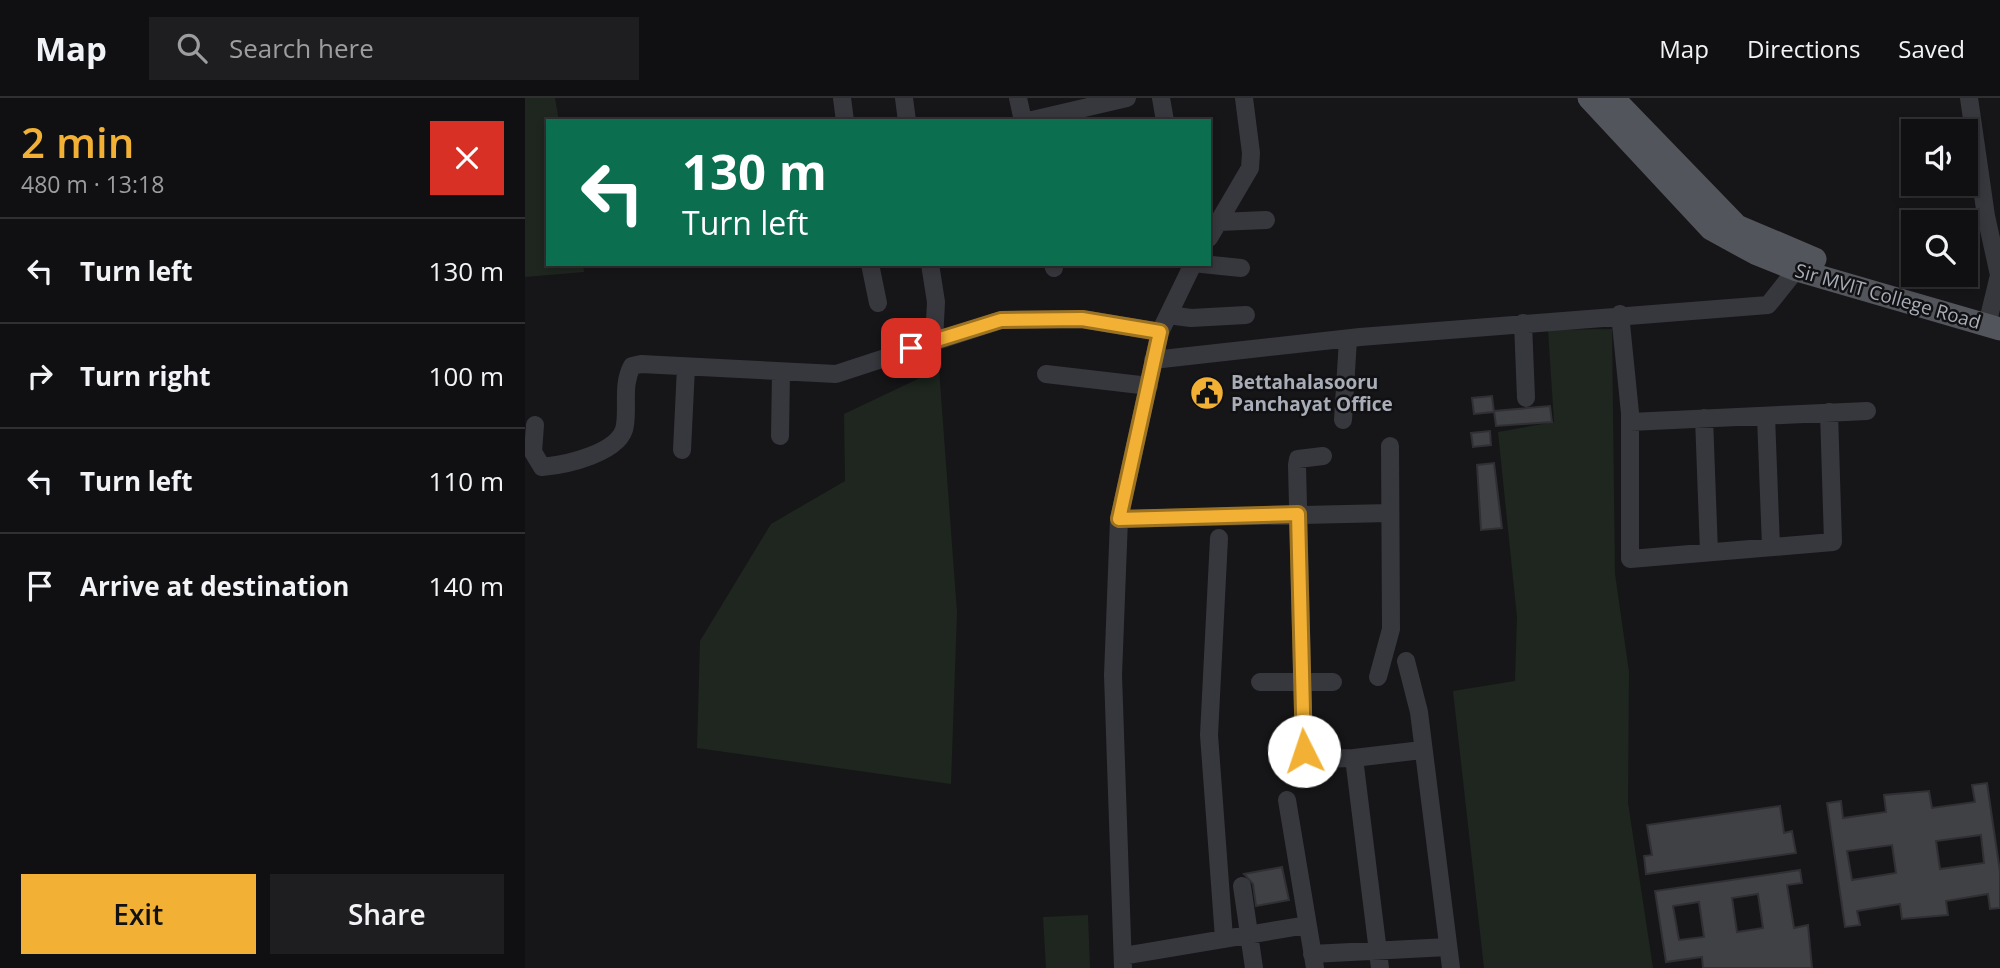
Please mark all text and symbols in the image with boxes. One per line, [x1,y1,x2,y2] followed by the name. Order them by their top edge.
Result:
[149,17,639,80] search box
[35,26,107,71] text: Map
[173,29,211,67] icon: search
[229,30,374,66] text: Search here
[1659,32,1709,65] text: Map
[1747,32,1860,65] text: Directions
[1898,32,1965,65] text: Saved
[21,113,134,170] text: 2 min
[1901,119,1978,287] map controls
[1901,119,1978,196] button: sound
[430,121,504,195] button: close
[682,138,827,204] text: 130 m
[567,147,658,238] icon: left
[21,168,164,200] text: 480 m · 13:18
[682,201,808,244] text: Turn left
[1901,210,1978,287] button: search
[21,252,59,290] icon: left
[80,253,192,289] text: Turn left
[429,253,504,289] text: 130 m
[1792,257,1984,335] street label: Sir MVIT College Road
[881,318,941,378] pin
[892,329,930,367] icon: arrive
[21,357,59,395] icon: right
[80,358,211,394] text: Turn right
[429,358,504,394] text: 100 m
[1231,369,1393,417] place label: Bettahalasooru Panchayat Office
[1188,374,1226,412] public building icon: Bettahalasooru Panchayat Office
[21,462,59,500] icon: left
[80,463,192,499] text: Turn left
[429,463,504,499] text: 110 m
[21,567,59,605] icon: arrive
[80,568,349,604] text: Arrive at destination
[429,568,504,604] text: 140 m
[1267,714,1341,788] position arrow
[21,874,256,954] button: Exit
[270,874,504,954] button: Share

